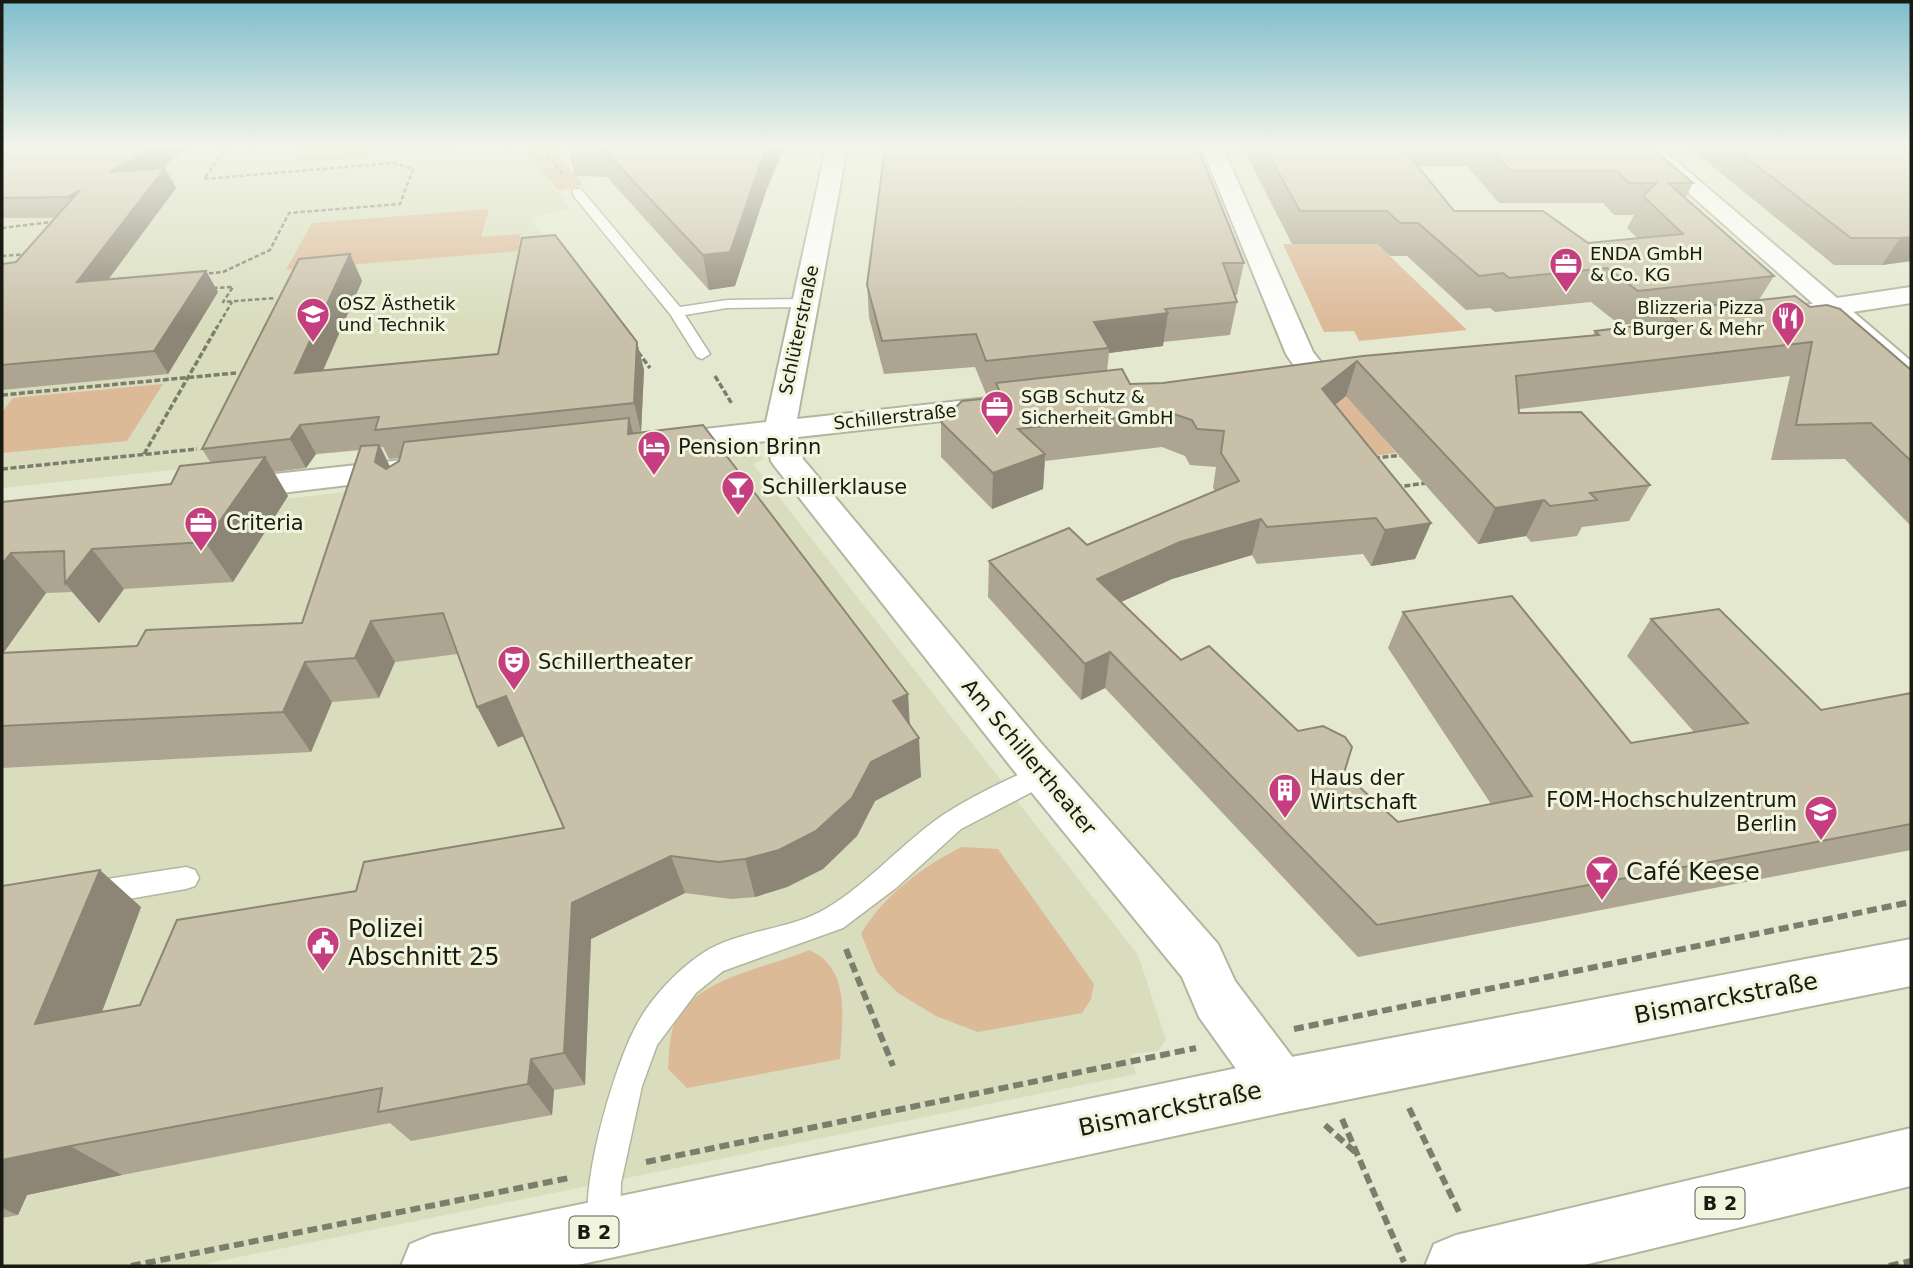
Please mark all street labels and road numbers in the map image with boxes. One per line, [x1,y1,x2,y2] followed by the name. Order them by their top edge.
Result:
[775,263,822,397] street label: Schlüterstraße
[832,400,957,433] street label: Schillerstraße
[957,674,1101,840] street label: Am Schillertheater
[1632,966,1820,1030] street label: Bismarckstraße
[1076,1076,1264,1142] street label: Bismarckstraße
[1696,1188,1744,1218] road number: B 2
[570,1216,618,1248] road number: B 2

